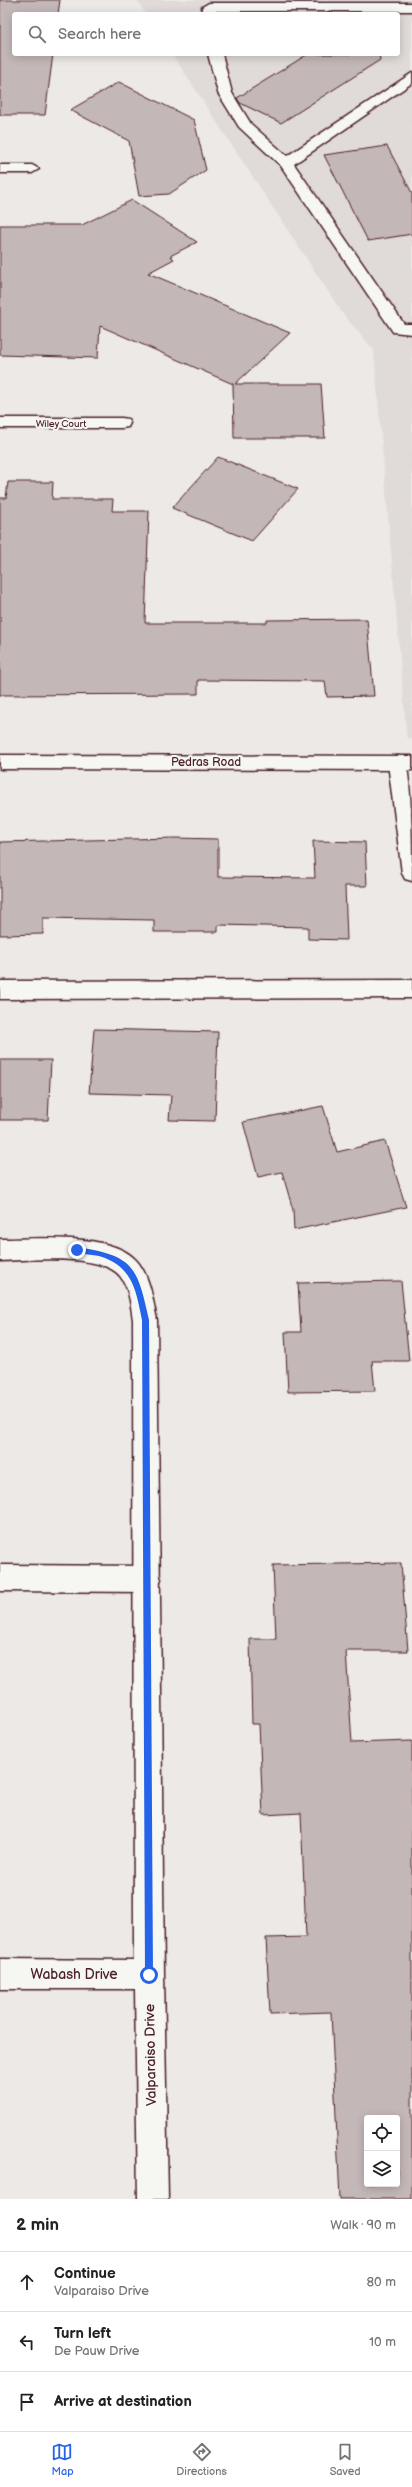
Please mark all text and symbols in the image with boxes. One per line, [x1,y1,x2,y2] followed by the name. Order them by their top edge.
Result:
[12,12,400,56] search box
[26,23,48,45] icon: search
[58,25,141,44] text: Search here
[36,418,86,430] street label: Wiley Court
[171,755,241,770] street label: Pedras Road
[68,1241,86,1259] route end
[30,1966,118,1983] street label: Wabash Drive
[140,1966,158,1984] route start
[141,2004,160,2106] street label: Valparaiso Drive
[364,2115,400,2187] map controls
[364,2115,400,2151] button: locate
[364,2151,400,2187] button: layers
[16,2215,59,2235] text: 2 min
[330,2217,396,2233] text: Walk · 90 m
[54,2264,116,2283] text: Continue
[16,2271,38,2293] icon: ahead
[367,2274,396,2290] text: 80 m
[54,2283,149,2299] text: Valparaiso Drive
[54,2324,111,2343] text: Turn left
[16,2331,38,2353] icon: left
[369,2334,396,2350] text: 10 m
[54,2343,140,2359] text: De Pauw Drive
[16,2391,38,2413] icon: arrive
[54,2392,192,2411] text: Arrive at destination
[51,2441,74,2478] tab: Map
[176,2441,227,2478] tab: Directions
[330,2441,361,2478] tab: Saved

